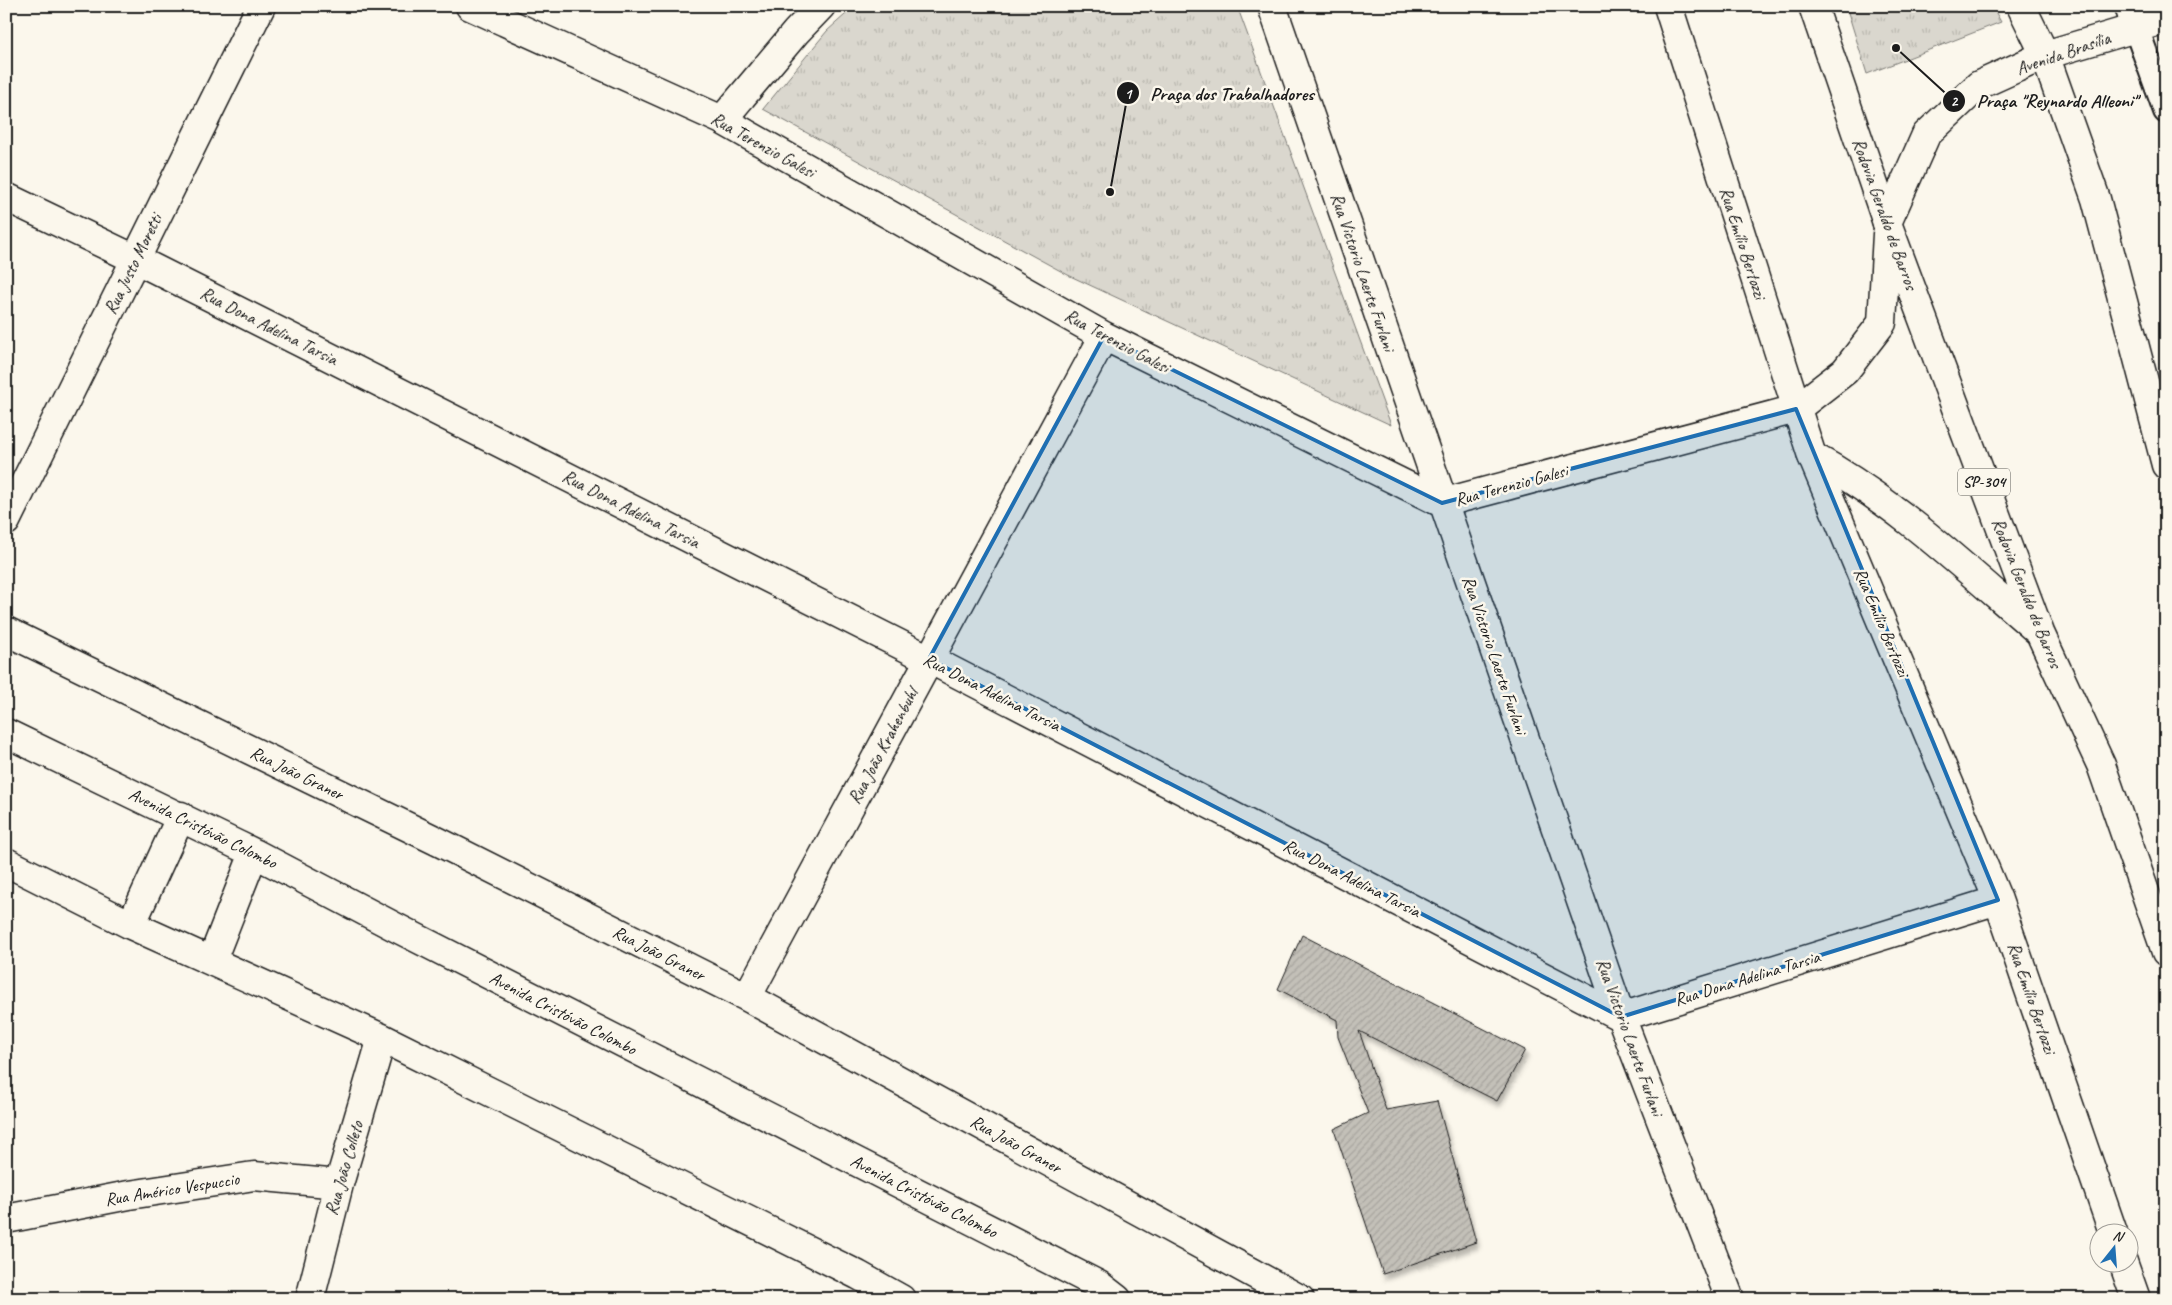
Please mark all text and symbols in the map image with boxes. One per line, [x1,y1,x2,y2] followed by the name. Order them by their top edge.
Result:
[2013,26,2114,79] street label: Avenida Brasília
[1115,76,1323,110] callout: Praça dos Trabalhadores
[1150,82,1316,106] text: Praça dos Trabalhadores
[1941,84,2147,118] callout: Praça "Reynardo Alleoni"
[1125,85,1134,104] text: 1
[1977,89,2142,113] text: Praça "Reynardo Alleoni"
[1951,92,1959,111] text: 2
[707,107,821,184] street label: Rua Terenzio Galesi
[1847,135,1923,294] street label: Rodovia Geraldo de Barros
[1715,184,1772,304] street label: Rua Emílio Bertozzi
[1326,190,1401,356] street label: Rua Victorio Laerte Furlani
[99,208,168,318] street label: Rua Justo Moretti
[197,282,342,371] street label: Rua Dona Adelina Tarsia
[1061,304,1176,379] street label: Rua Terenzio Galesi
[1452,459,1572,511] street label: Rua Terenzio Galesi
[559,465,704,554] street label: Rua Dona Adelina Tarsia
[1958,468,2010,496] road number: SP-304
[1987,515,2068,673] street label: Rodovia Geraldo de Barros
[1849,564,1916,682] street label: Rua Emílio Bertozzi
[1458,573,1533,739] street label: Rua Victorio Laerte Furlani
[920,648,1065,737] street label: Rua Dona Adelina Tarsia
[843,682,924,808] street label: Rua João Krahenbuhl
[247,741,348,806] street label: Rua João Graner
[125,783,282,874] street label: Avenida Cristóvão Colombo
[1280,834,1425,923] street label: Rua Dona Adelina Tarsia
[609,920,710,986] street label: Rua João Graner
[2003,940,2062,1059] street label: Rua Emílio Bertozzi
[1672,945,1823,1011] street label: Rua Dona Adelina Tarsia
[1591,955,1670,1121] street label: Rua Victorio Laerte Furlani
[486,966,642,1060] street label: Avenida Cristóvão Colombo
[967,1110,1067,1179] street label: Rua João Graner
[320,1117,368,1218] street label: Rua João Colleto
[847,1149,1003,1243] street label: Avenida Cristóvão Colombo
[103,1167,242,1210] street label: Rua Américo Vespuccio
[2090,1222,2140,1272] north arrow
[2111,1227,2127,1246] text: N

